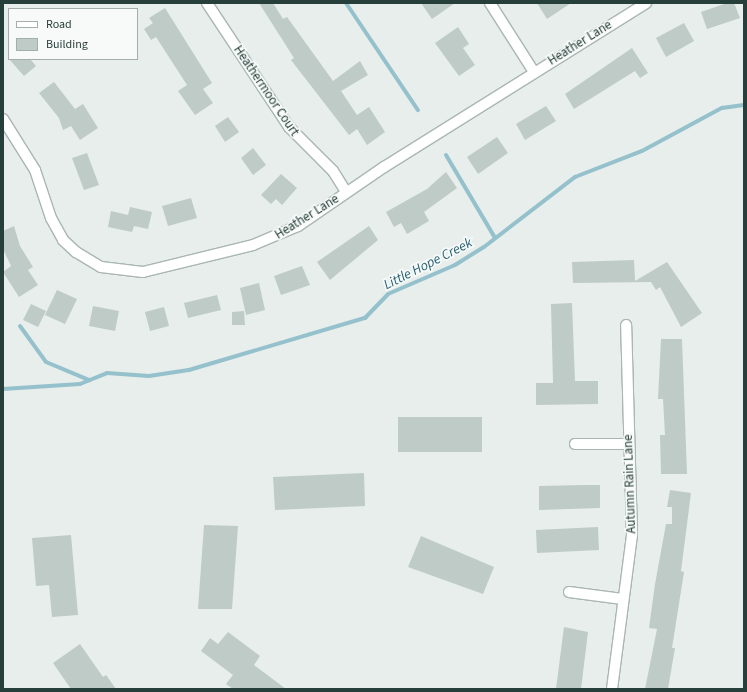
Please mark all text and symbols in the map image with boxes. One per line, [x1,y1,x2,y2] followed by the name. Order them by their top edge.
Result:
[8,8,138,60] legend
[46,16,72,33] text: Road
[545,17,615,69] street label: Heather Lane
[46,36,88,53] text: Building
[230,43,302,139] street label: Heathermoor Court
[272,191,342,243] street label: Heather Lane
[381,234,475,294] water label: Little Hope Creek
[620,434,640,534] street label: Autumn Rain Lane

